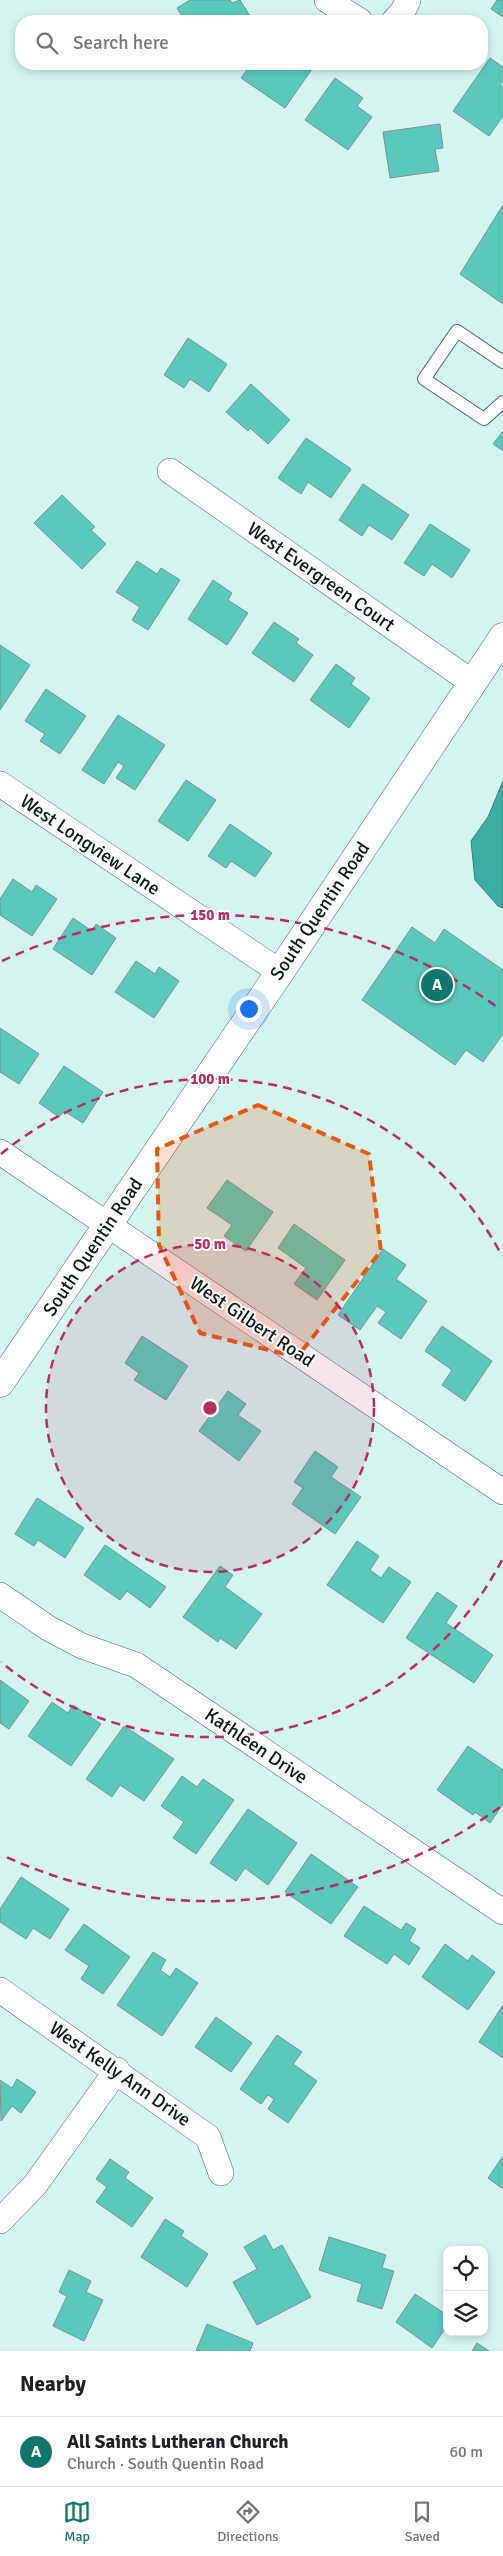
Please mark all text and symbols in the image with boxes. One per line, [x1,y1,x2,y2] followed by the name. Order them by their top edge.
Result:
[15,15,488,70] search box
[33,29,61,57] icon: search
[73,31,169,55] text: Search here
[242,517,400,637] street label: West Evergreen Court
[15,789,165,901] street label: West Longview Lane
[265,837,375,985] street label: South Quentin Road
[190,906,230,924] text: 150 m
[421,966,453,1004] pin: A
[236,996,262,1022] your location
[190,1070,230,1088] text: 100 m
[38,1173,148,1321] street label: South Quentin Road
[194,1235,226,1253] text: 50 m
[185,1271,319,1373] street label: West Gilbert Road
[201,1399,219,1417] centre of rings
[200,1703,312,1789] street label: Kathleen Drive
[45,2016,195,2132] street label: West Kelly Ann Drive
[443,2246,488,2336] map controls
[443,2246,488,2291] button: locate
[443,2291,488,2336] button: layers
[20,2371,86,2397] text: Nearby
[67,2430,289,2454] text: All Saints Lutheran Church
[31,2442,41,2462] text: A
[449,2442,483,2462] text: 60 m
[67,2454,264,2474] text: Church · South Quentin Road
[63,2498,91,2545] tab: Map
[217,2498,278,2545] tab: Directions
[405,2498,440,2545] tab: Saved

